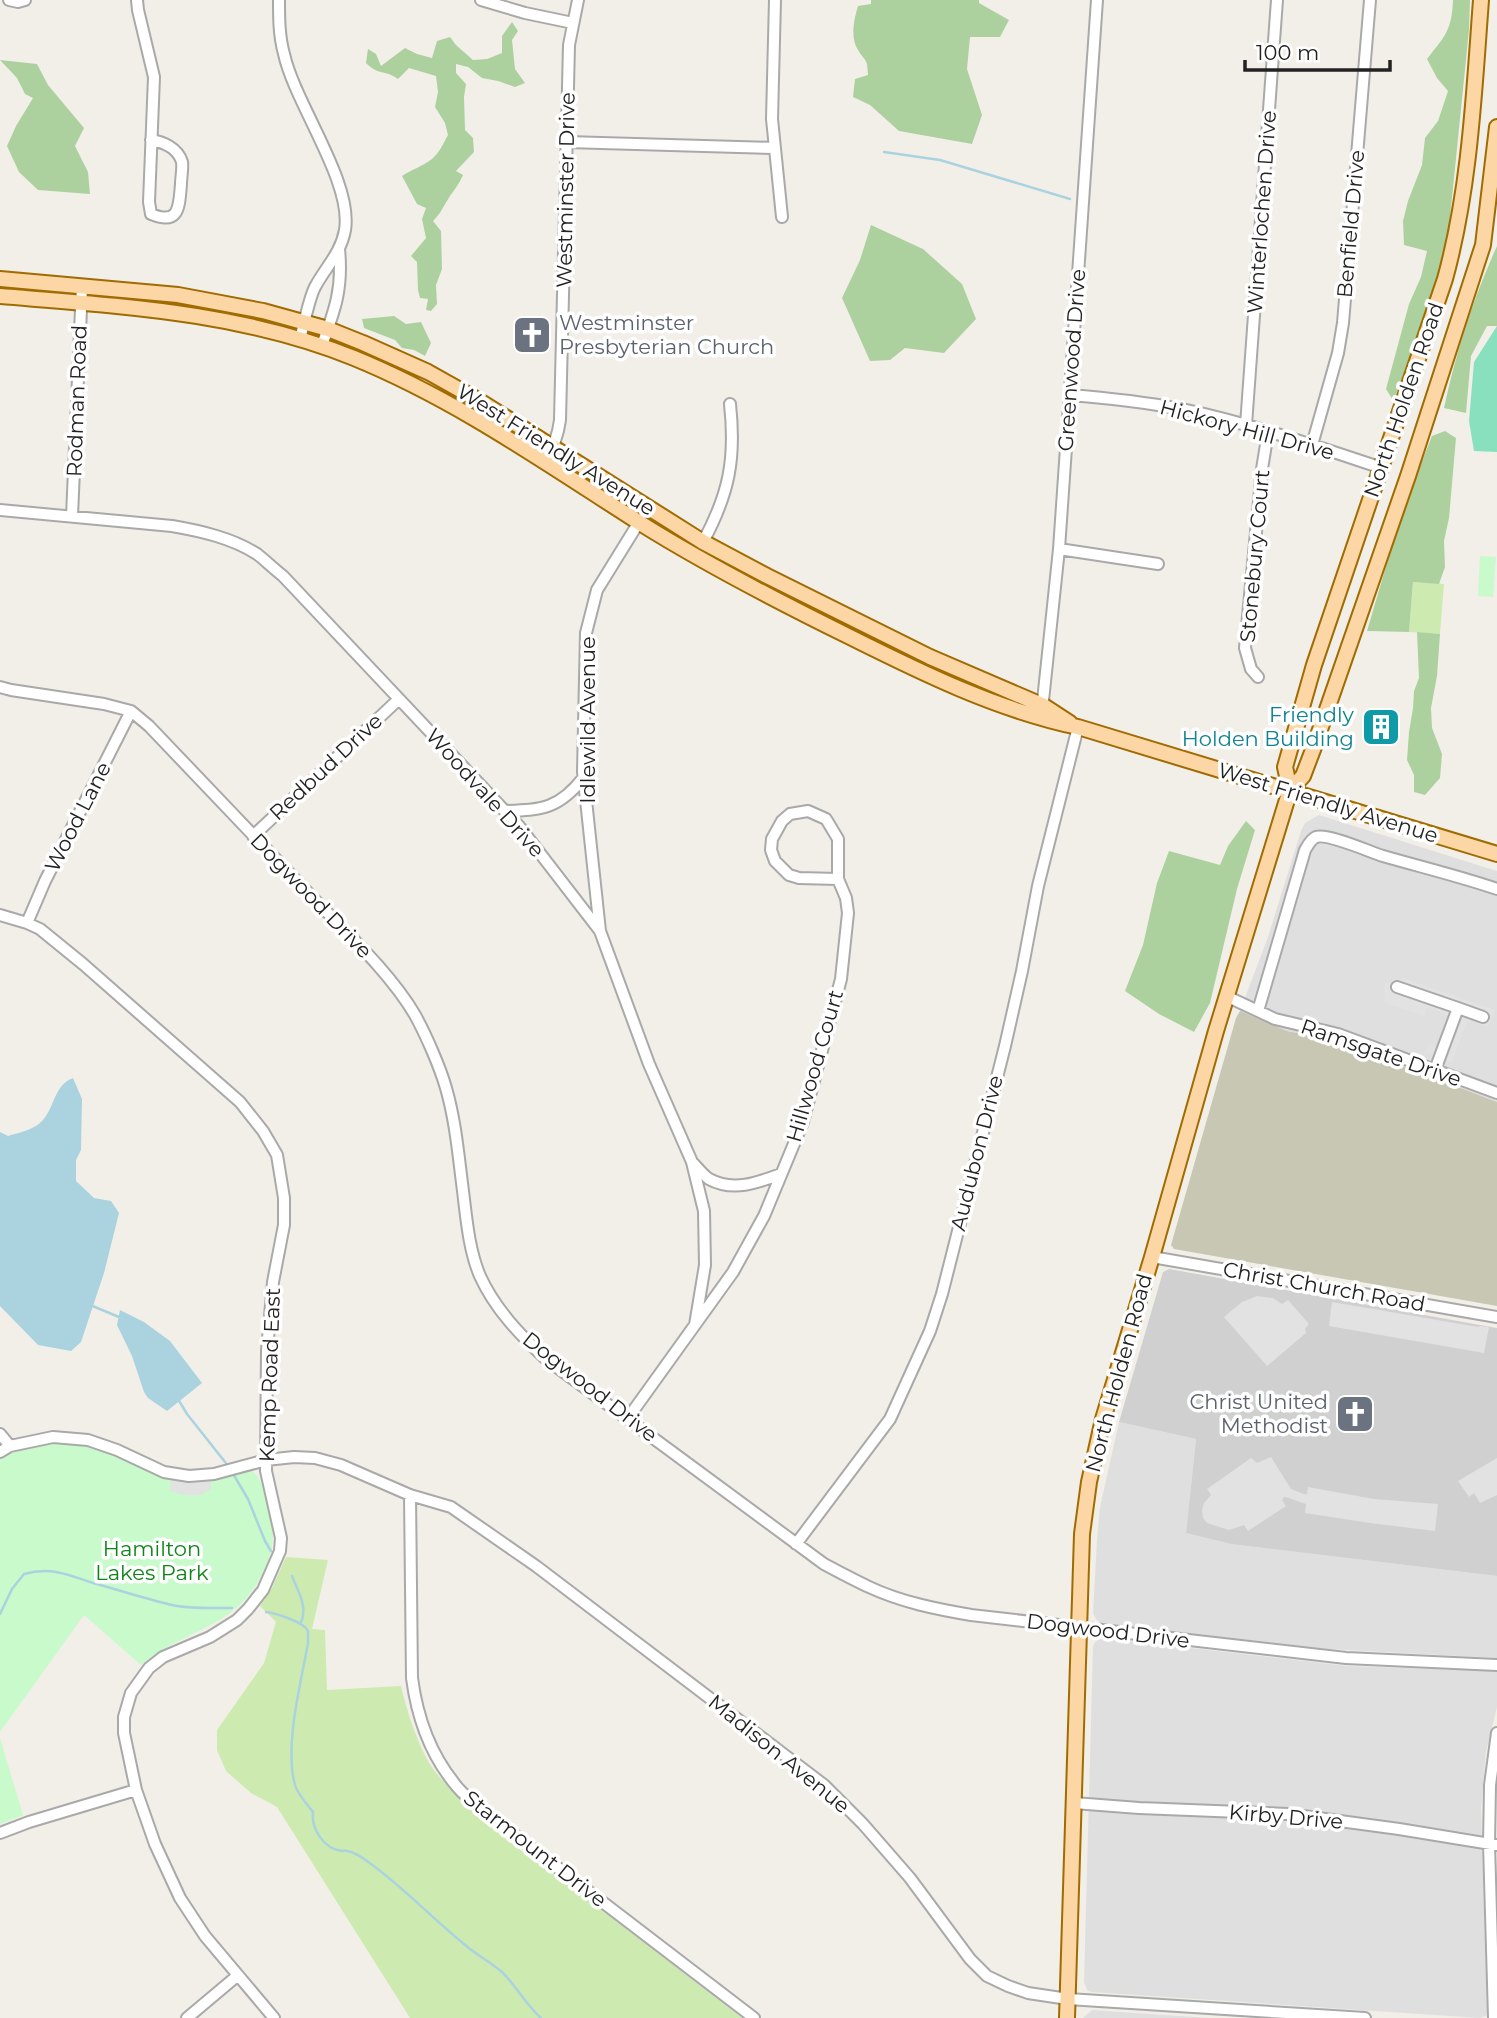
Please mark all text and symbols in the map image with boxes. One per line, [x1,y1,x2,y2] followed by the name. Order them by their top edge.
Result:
[1245,28,1390,72] scale bar
[1256,40,1319,65] text: 100 m
[551,92,580,288] street label: Westminster Drive
[1242,109,1281,315] street label: Winterlochen Drive
[1332,149,1369,299] street label: Benfield Drive
[1053,268,1090,452] street label: Greenwood Drive
[1358,299,1449,501] street label: North Holden Road
[559,310,774,359] place label: Westminster Presbyterian Church
[511,314,553,356] church icon: Westminster Presbyterian Church
[61,325,92,477] street label: Rodman Road
[453,378,660,521] street label: West Friendly Avenue
[1157,394,1337,465] street label: Hickory Hill Drive
[1234,468,1275,643] street label: Stonebury Court
[575,636,600,804] street label: Idlewild Avenue
[1182,702,1355,751] place label: Friendly Holden Building
[1360,706,1402,748] building icon: Friendly Holden Building
[264,708,387,825] street label: Redbud Drive
[421,723,550,862] street label: Woodvale Drive
[1215,757,1441,848] street label: West Friendly Avenue
[39,758,116,876] street label: Wood Lane
[245,828,377,963] street label: Dogwood Drive
[781,987,848,1145] street label: Hillwood Court
[1298,1013,1465,1092] street label: Ramsgate Drive
[945,1073,1008,1233] street label: Audubon Drive
[1221,1256,1427,1317] street label: Christ Church Road
[1080,1271,1157,1475] street label: North Holden Road
[254,1287,285,1463] street label: Kemp Road East
[518,1326,663,1447] street label: Dogwood Drive
[1189,1389,1328,1438] place label: Christ United Methodist
[1334,1393,1376,1435] church icon: Christ United Methodist
[95,1536,209,1585] park label: Hamilton Lakes Park
[1025,1608,1191,1653] street label: Dogwood Drive
[704,1689,855,1818] street label: Madison Avenue
[459,1785,612,1912] street label: Starmount Drive
[1228,1799,1344,1834] street label: Kirby Drive

